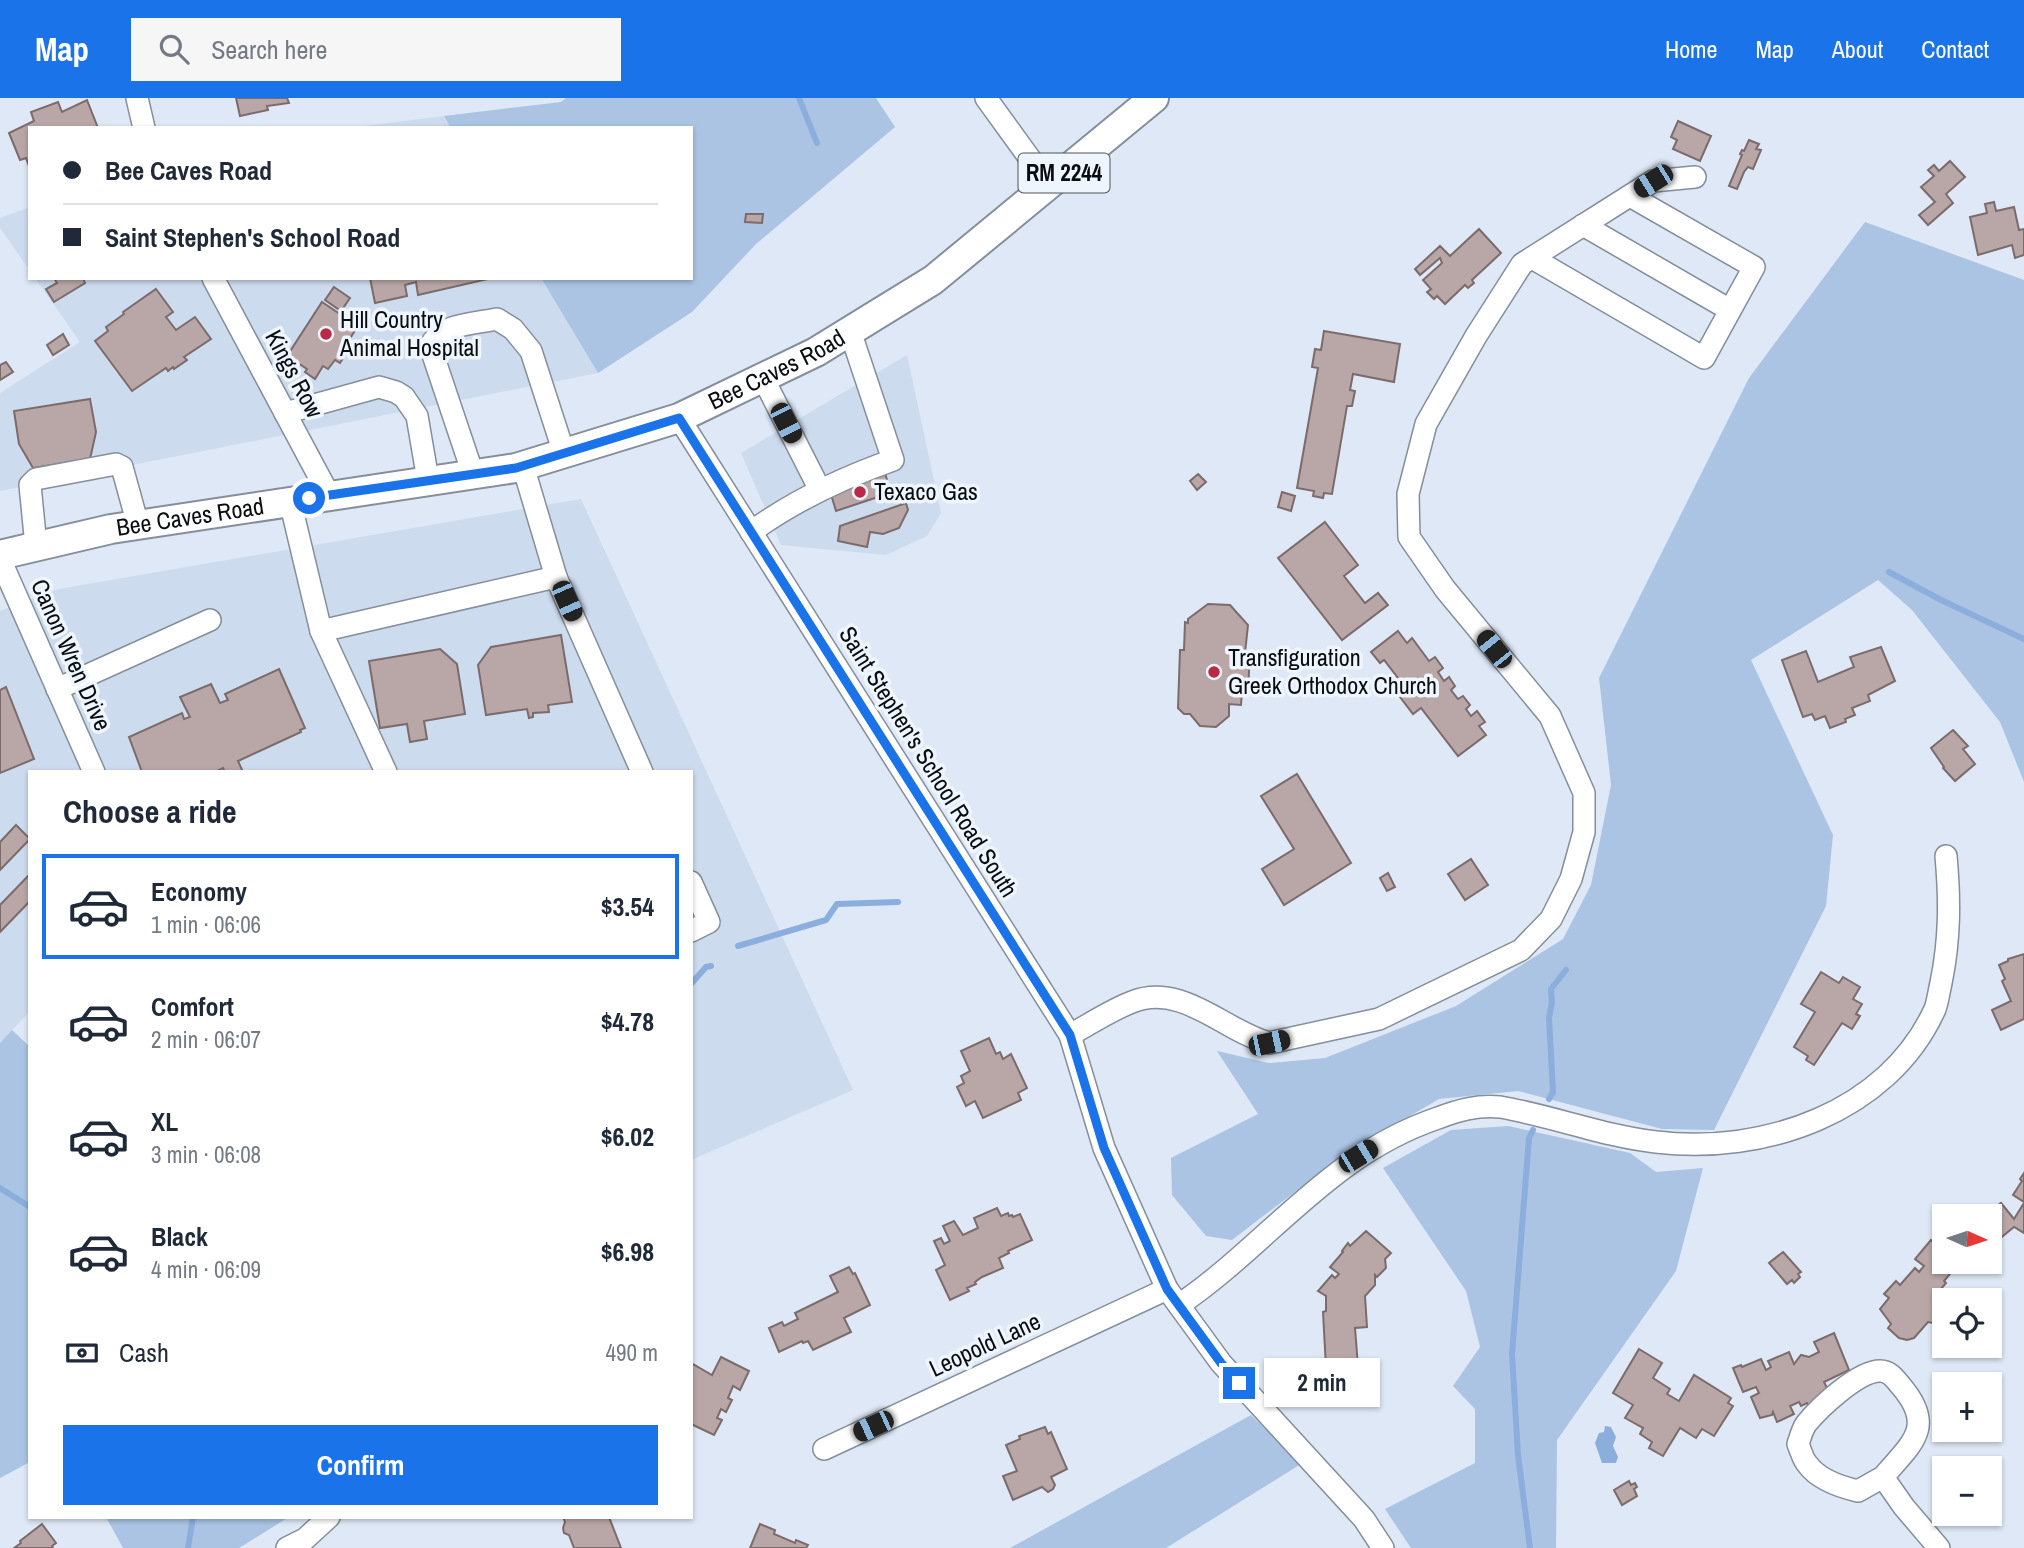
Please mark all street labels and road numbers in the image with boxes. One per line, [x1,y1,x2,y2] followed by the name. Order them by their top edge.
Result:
[1018,153,1110,192] road number: RM 2244
[703,321,851,417] street label: Bee Caves Road
[258,324,332,424] street label: Kings Row
[114,489,266,543] street label: Bee Caves Road
[24,574,120,735] street label: Canon Wren Drive
[832,620,1025,903] street label: Saint Stephen's School Road South
[924,1304,1045,1384] street label: Leopold Lane

